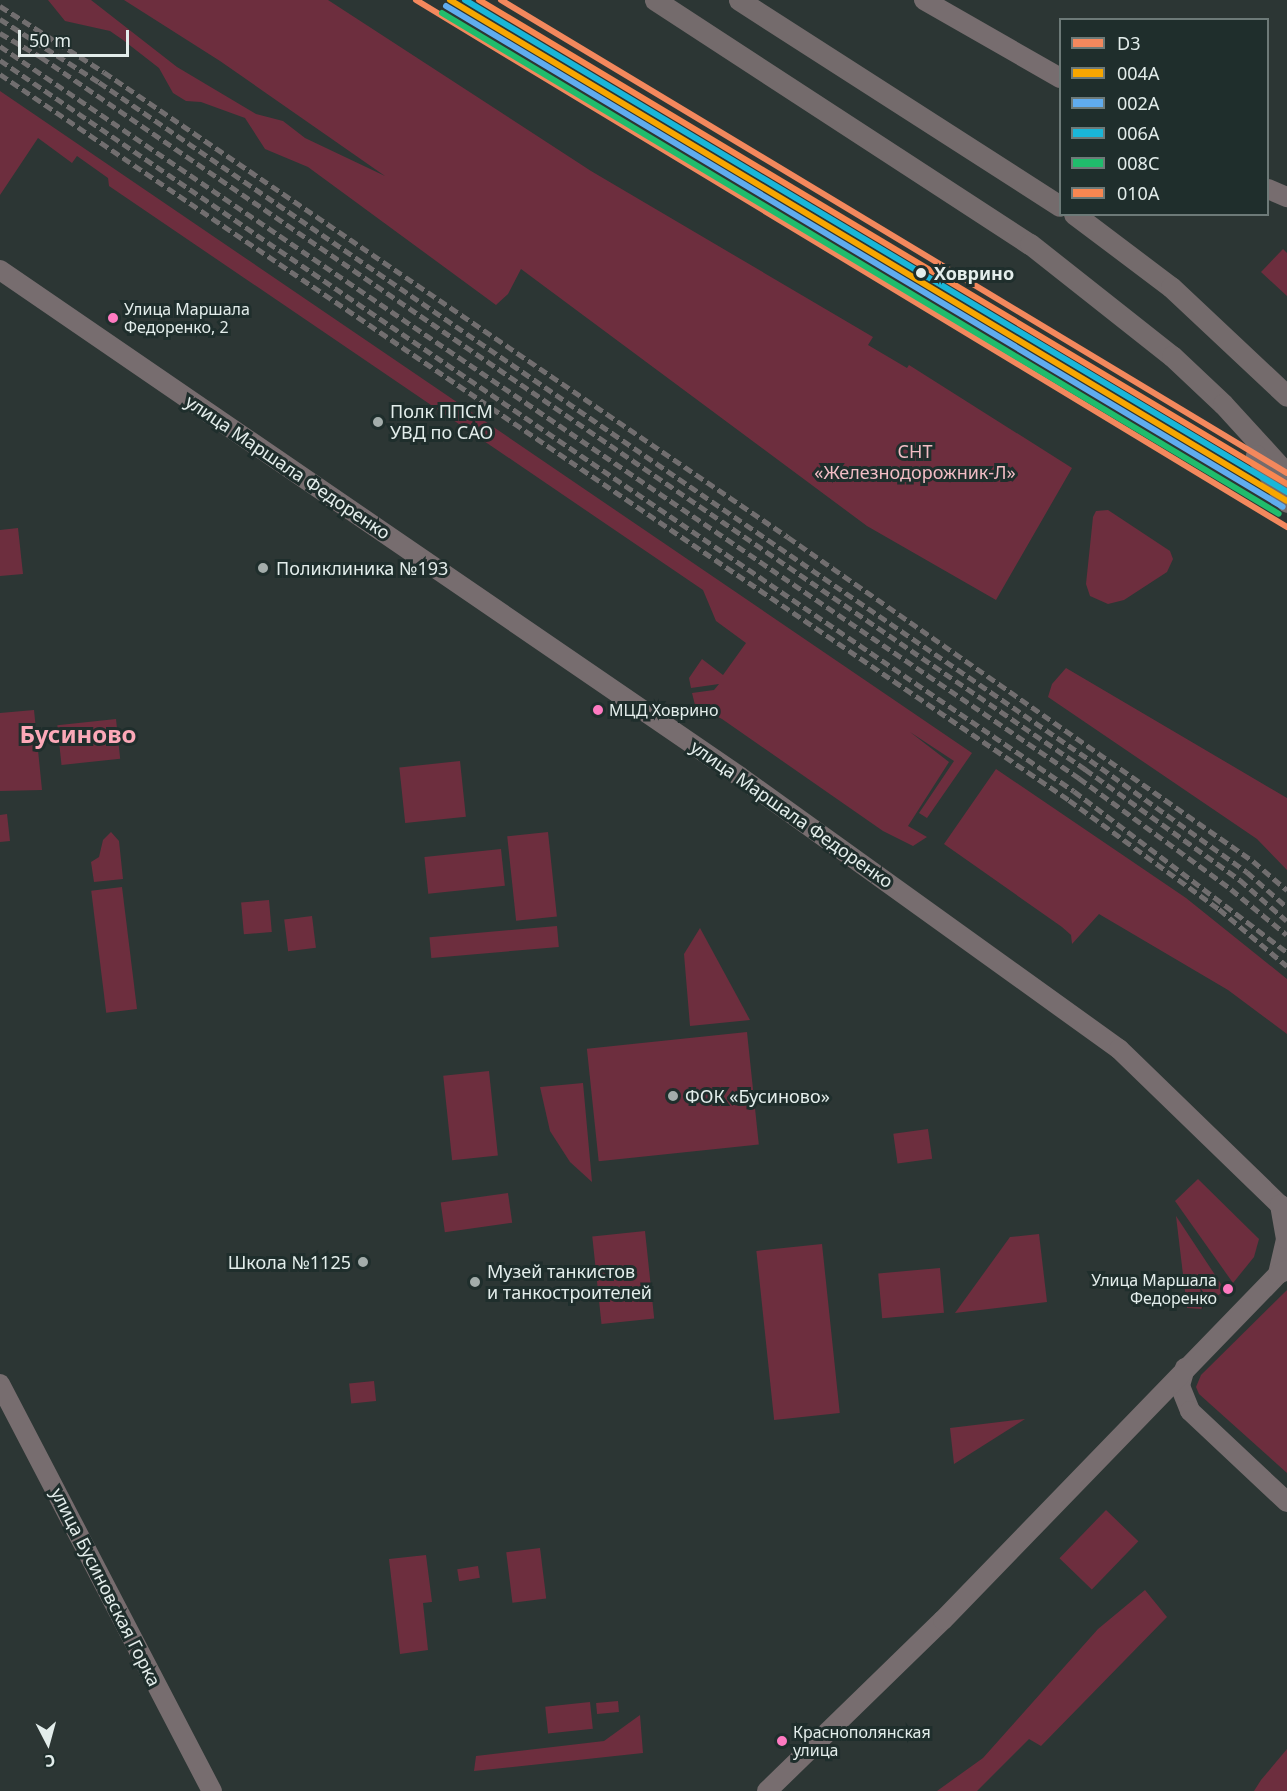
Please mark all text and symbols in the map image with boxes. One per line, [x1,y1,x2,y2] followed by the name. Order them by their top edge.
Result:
[21,18,132,56] scale bar
[1059,18,1269,216] legend
[29,28,71,52] text: 50 m
[1117,31,1140,55] text: D3
[1117,61,1159,85] text: 004А
[1117,91,1159,115] text: 002А
[1117,121,1159,145] text: 006А
[1117,151,1159,175] text: 008С
[1117,181,1159,205] text: 010А
[934,262,1014,284] place label: Ховрино
[912,264,930,282] marker: Ховрино
[124,299,250,337] place label: Улица Маршала Федоренко, 2
[107,312,119,324] marker: Улица Маршала Федоренко, 2
[182,390,394,544] street label: улица Маршала Федоренко
[390,401,493,444] place label: Полк ППСМ УВД по САО
[371,415,385,429] marker: Полк ППСМ УВД по САО
[814,441,1016,484] park label: СНТ «Железнодорожник-Л»
[276,557,448,579] place label: Поликлиника №193
[254,559,272,577] marker: Поликлиника №193
[609,700,718,720] place label: МЦД Ховрино
[592,704,604,716] marker: МЦД Ховрино
[20,720,136,748] district label: Бусиново
[687,736,897,892] street label: улица Маршала Федоренко
[685,1085,830,1107] place label: ФОК «Бусиново»
[666,1089,680,1103] marker: ФОК «Бусиново»
[228,1251,351,1273] place label: Школа №1125
[356,1255,370,1269] marker: Школа №1125
[487,1261,652,1304] place label: Музей танкистов и танкостроителей
[1091,1270,1217,1308] place label: Улица Маршала Федоренко
[468,1275,482,1289] marker: Музей танкистов и танкостроителей
[1222,1283,1234,1295] marker: Улица Маршала Федоренко
[47,1484,165,1690] street label: улица Бусиновская Горка
[18,1713,78,1773] north arrow
[793,1722,931,1760] place label: Краснополянская улица
[776,1735,788,1747] marker: Краснополянская улица
[44,1749,56,1772] text: С

